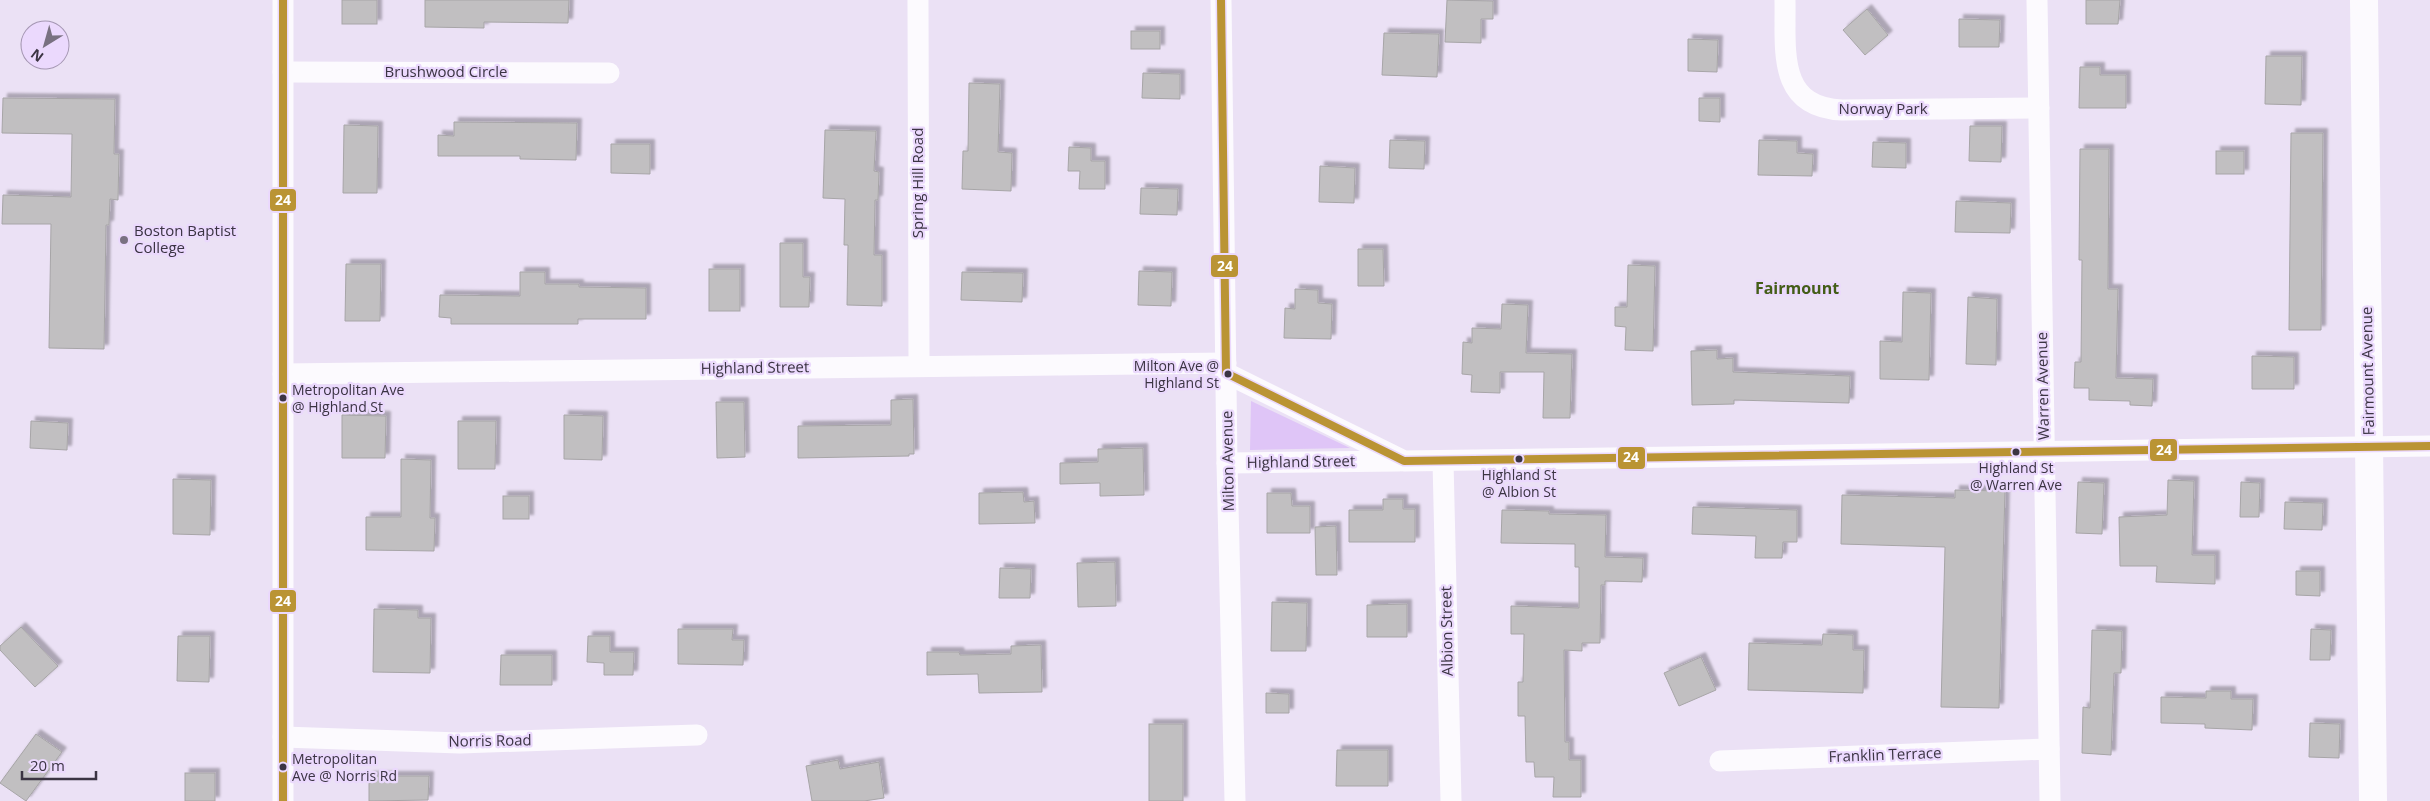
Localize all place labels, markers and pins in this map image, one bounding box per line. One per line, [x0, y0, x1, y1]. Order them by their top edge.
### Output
place label: Boston Baptist College [134, 220, 236, 257]
marker: Boston Baptist College [118, 234, 130, 246]
place label: Milton Ave @ Highland St [1134, 356, 1219, 392]
marker: Milton Ave @ Highland St [1223, 369, 1233, 379]
place label: Metropolitan Ave @ Highland St [292, 380, 404, 416]
marker: Metropolitan Ave @ Highland St [278, 393, 288, 403]
marker: Highland St @ Warren Ave [2011, 447, 2021, 457]
marker: Highland St @ Albion St [1514, 454, 1524, 464]
place label: Highland St @ Warren Ave [1970, 458, 2062, 494]
place label: Highland St @ Albion St [1482, 465, 1556, 501]
place label: Metropolitan Ave @ Norris Rd [292, 749, 397, 785]
marker: Metropolitan Ave @ Norris Rd [278, 762, 288, 772]

